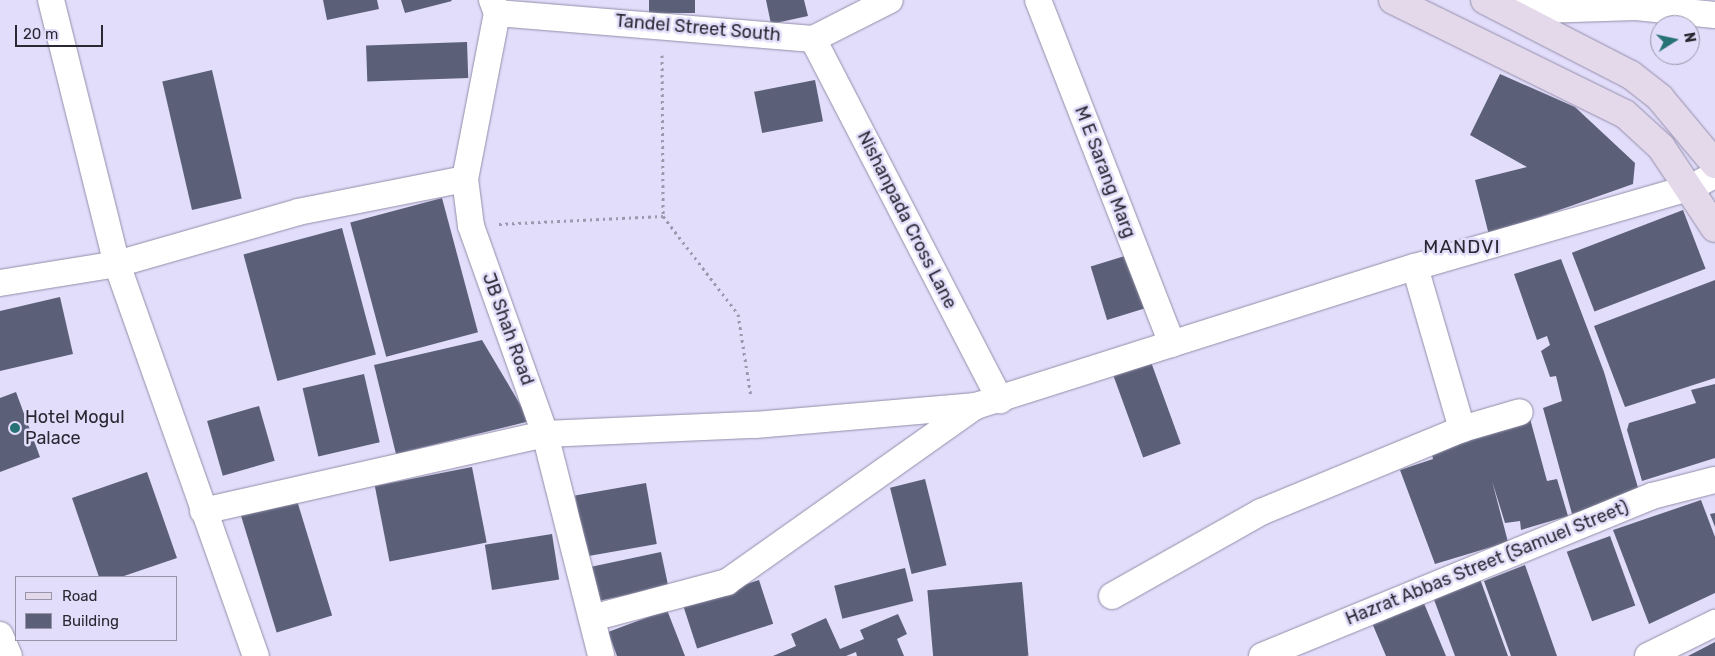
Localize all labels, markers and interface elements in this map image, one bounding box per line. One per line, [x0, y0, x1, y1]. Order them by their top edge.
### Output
street label: Tandel Street South [614, 10, 782, 46]
scale bar [18, 15, 105, 47]
north arrow [1650, 15, 1700, 65]
text: 20 m [23, 25, 58, 43]
text: N [1680, 31, 1699, 44]
street label: M E Sarang Marg [1070, 103, 1140, 241]
street label: Nishanpada Cross Lane [853, 128, 961, 312]
district label: MANDVI [1423, 236, 1501, 258]
street label: JB Shah Road [478, 270, 538, 388]
place label: Hotel Mogul Palace [25, 407, 125, 449]
marker: Hotel Mogul Palace [9, 422, 21, 434]
street label: Hazrat Abbas Street (Samuel Street) [1342, 496, 1632, 630]
legend [15, 576, 178, 641]
text: Road [62, 587, 98, 605]
text: Building [62, 612, 119, 630]

